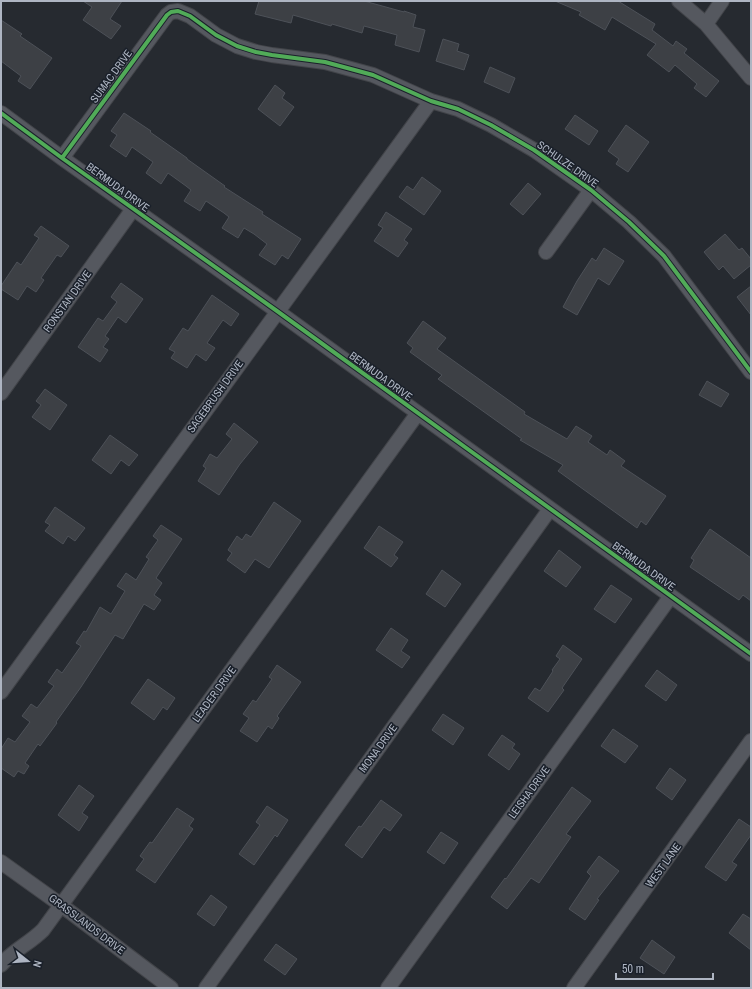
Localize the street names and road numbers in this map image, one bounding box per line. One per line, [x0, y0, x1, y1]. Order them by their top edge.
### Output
street label: SUMAC DRIVE [87, 47, 135, 105]
street label: SCHULZE DRIVE [534, 138, 602, 190]
street label: BERMUDA DRIVE [84, 159, 152, 215]
street label: RONSTAN DRIVE [40, 267, 94, 335]
street label: BERMUDA DRIVE [347, 348, 415, 404]
street label: SAGEBRUSH DRIVE [184, 357, 246, 435]
street label: BERMUDA DRIVE [610, 538, 678, 594]
street label: LEADER DRIVE [189, 663, 239, 725]
street label: MONA DRIVE [356, 721, 400, 775]
street label: LEISHA DRIVE [505, 763, 553, 821]
street label: WEST LANE [642, 840, 684, 890]
street label: GRASSLANDS DRIVE [46, 891, 128, 957]

